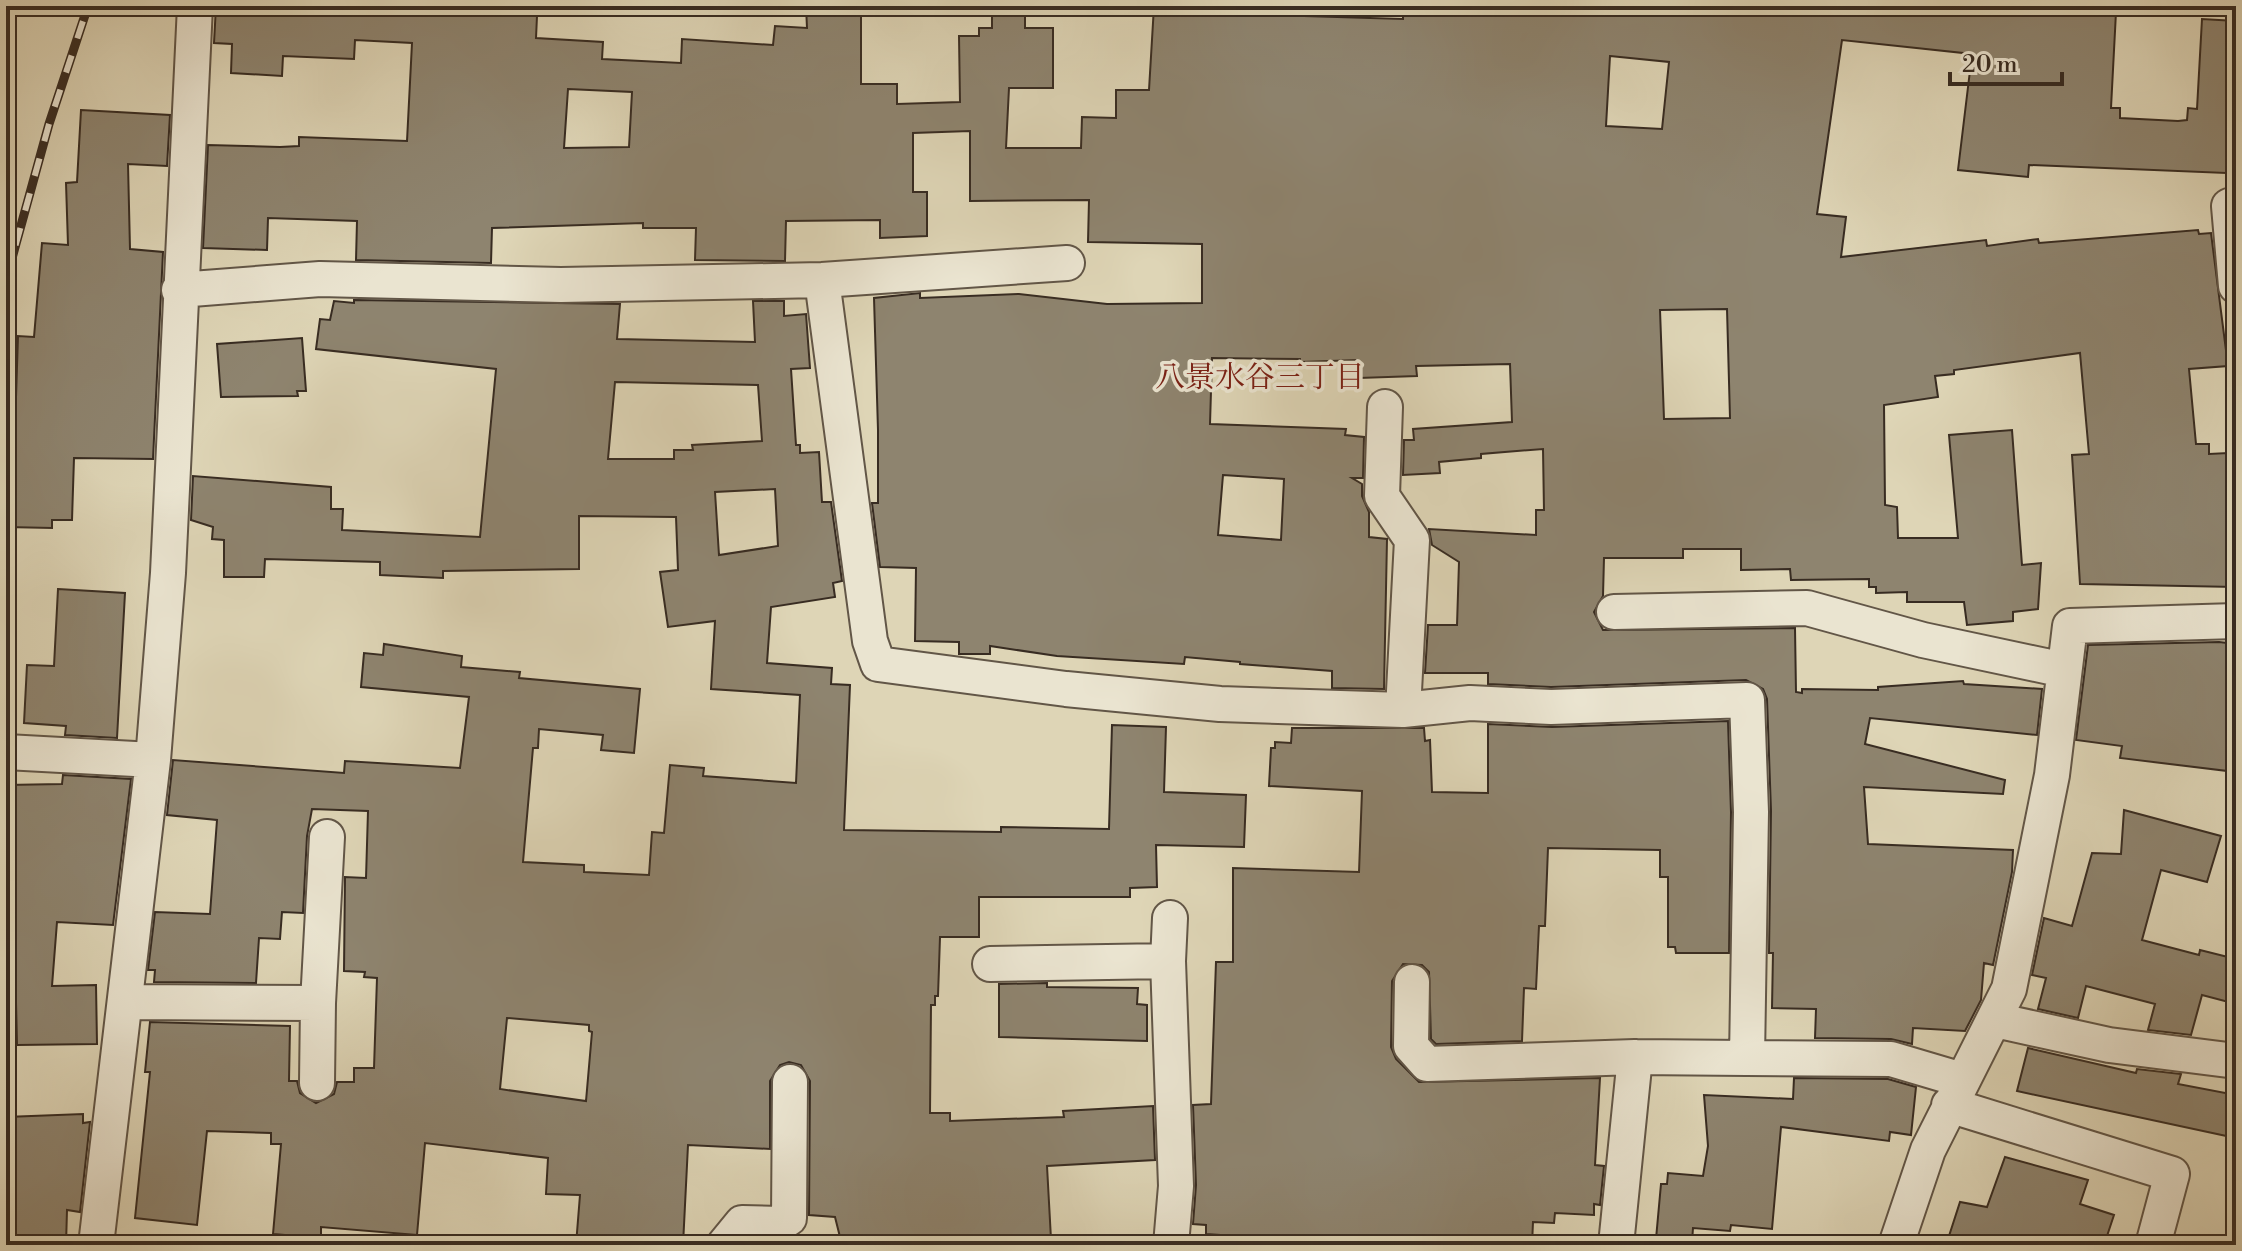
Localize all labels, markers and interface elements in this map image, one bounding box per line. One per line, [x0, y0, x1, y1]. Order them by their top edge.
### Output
scale bar [1950, 36, 2062, 86]
text: 20 m [1962, 50, 2018, 80]
district label: 八景水谷三丁目 [1155, 359, 1365, 397]

